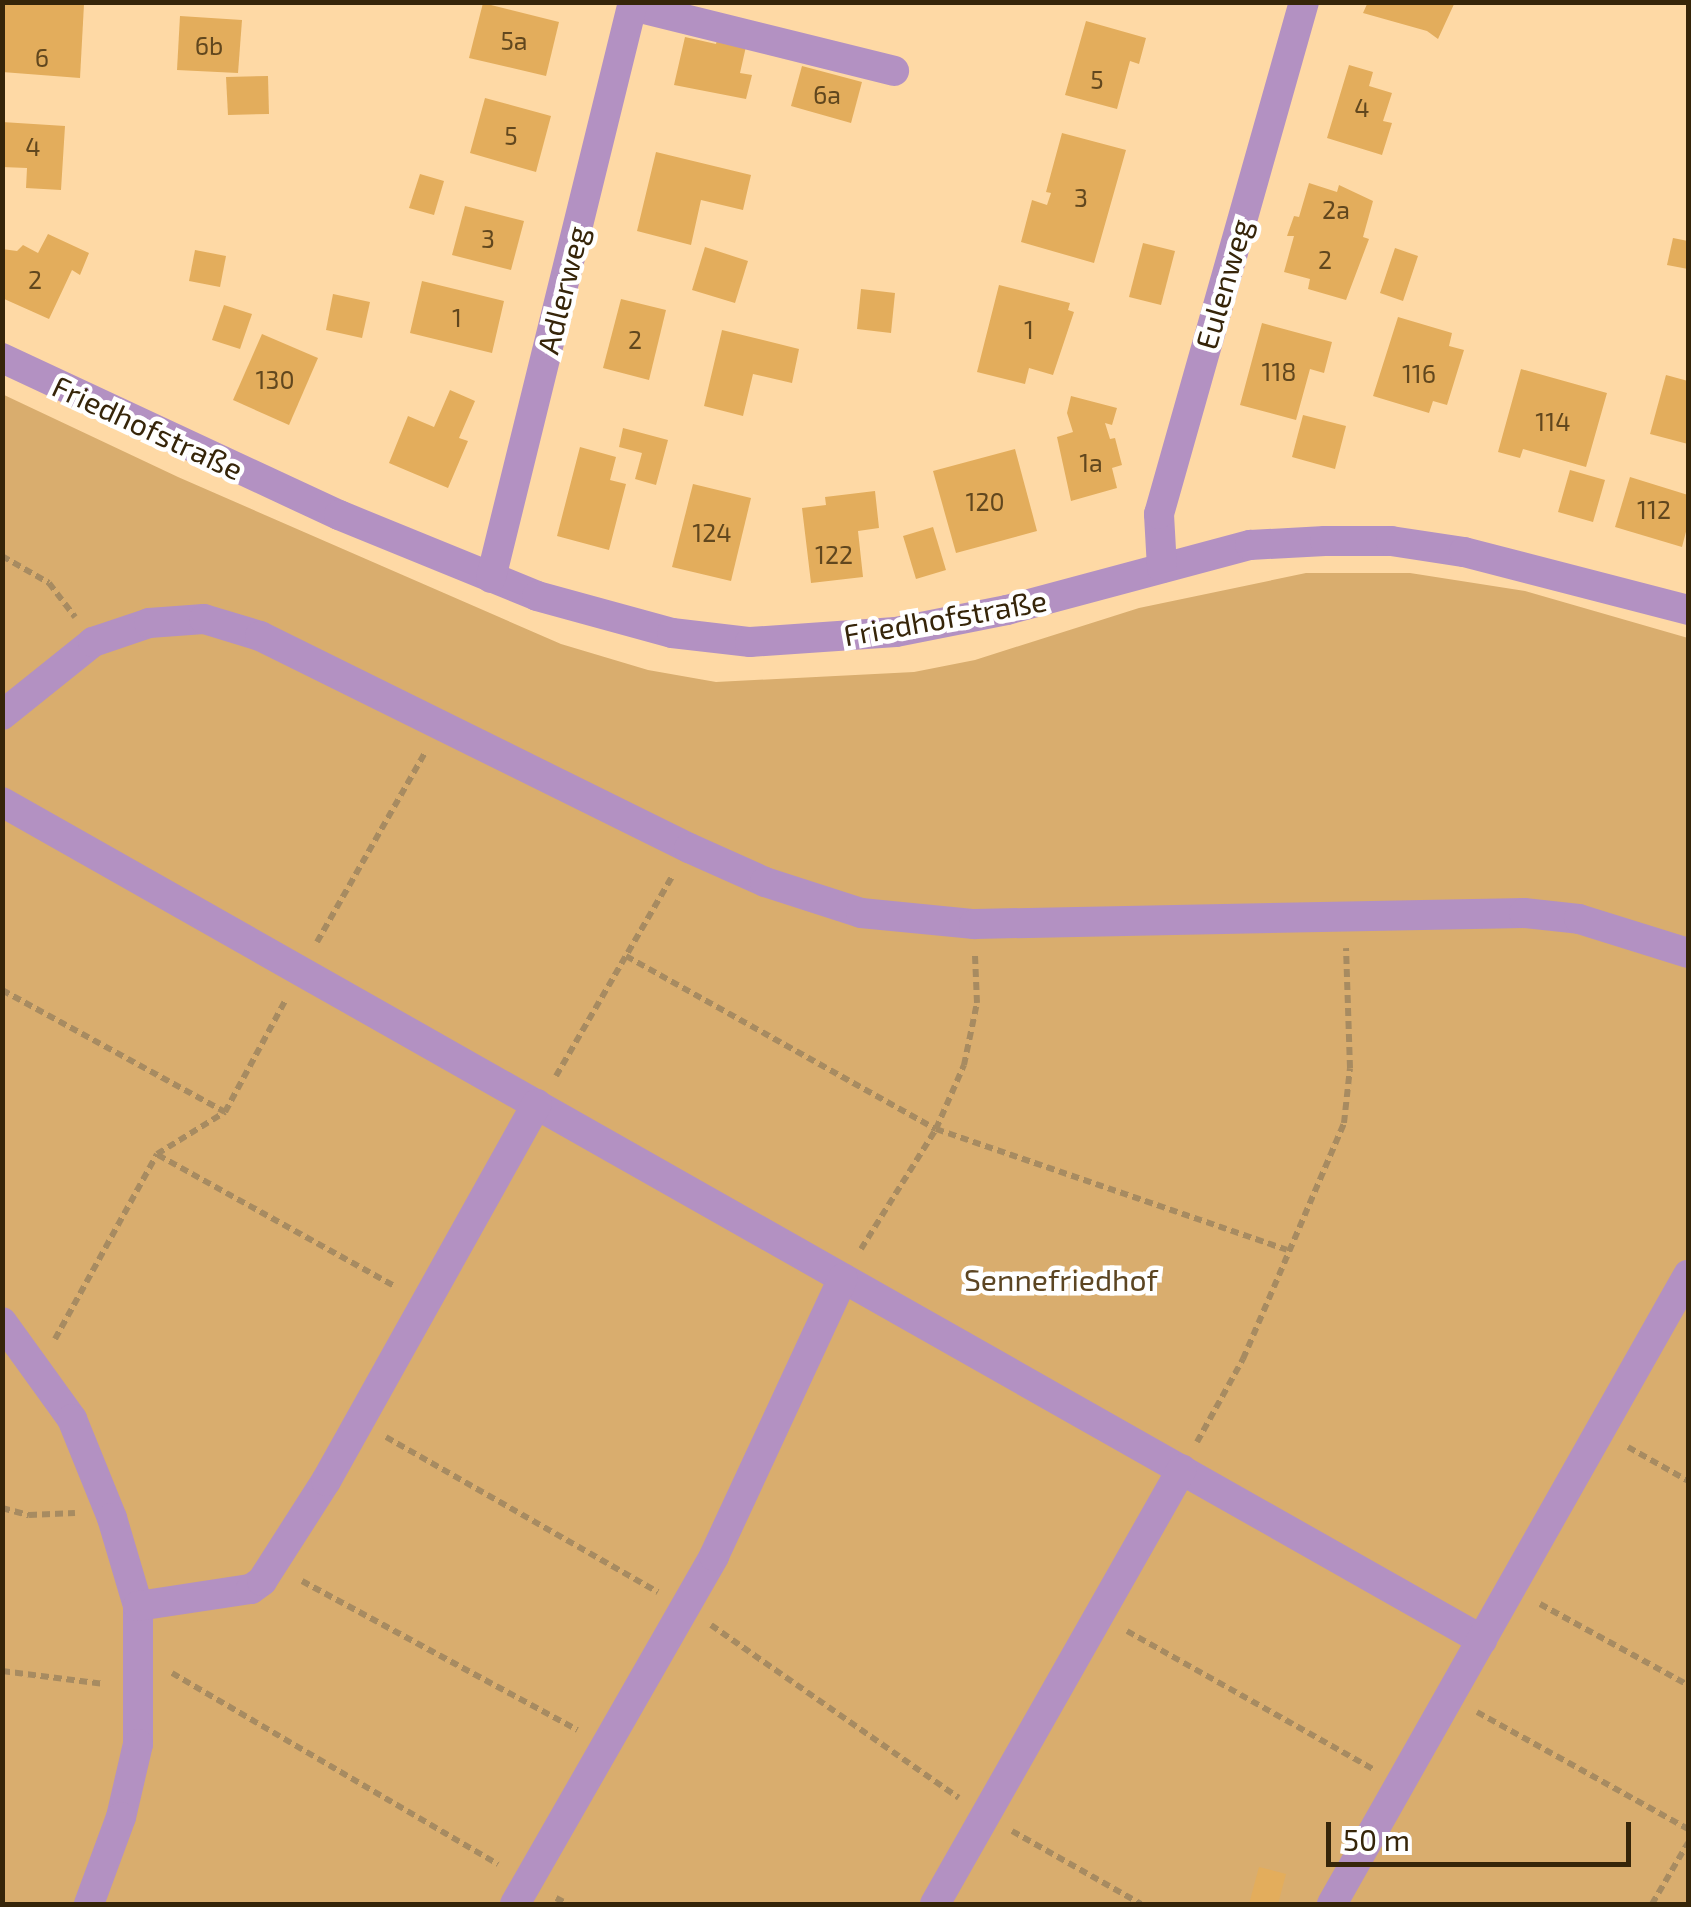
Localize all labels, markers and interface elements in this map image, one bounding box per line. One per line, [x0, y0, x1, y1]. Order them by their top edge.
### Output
house number: 5a [500, 25, 528, 55]
house number: 6b [195, 30, 223, 60]
house number: 6 [35, 42, 49, 72]
house number: 5 [1090, 64, 1104, 94]
house number: 6a [813, 79, 841, 109]
house number: 4 [1354, 92, 1370, 122]
house number: 5 [504, 120, 518, 150]
house number: 4 [25, 131, 41, 161]
house number: 3 [1074, 182, 1088, 212]
house number: 2a [1322, 194, 1350, 224]
street label: Eulenweg [1187, 215, 1259, 353]
street label: Adlerweg [529, 222, 595, 358]
house number: 3 [481, 223, 495, 253]
house number: 2 [1318, 244, 1332, 274]
house number: 2 [28, 264, 42, 294]
house number: 1 [452, 302, 462, 332]
house number: 1 [1024, 314, 1034, 344]
house number: 2 [628, 324, 642, 354]
house number: 118 [1261, 356, 1297, 386]
house number: 116 [1402, 358, 1436, 388]
house number: 130 [256, 364, 294, 394]
street label: Friedhofstraße [47, 367, 249, 487]
house number: 114 [1535, 406, 1571, 436]
house number: 1a [1079, 447, 1103, 477]
house number: 120 [965, 486, 1005, 516]
house number: 112 [1637, 494, 1671, 524]
house number: 124 [692, 517, 732, 547]
house number: 122 [815, 539, 853, 569]
street label: Friedhofstraße [841, 581, 1049, 653]
park label: Sennefriedhof [964, 1261, 1158, 1297]
scale bar [1331, 1802, 1636, 1864]
text: 50 m [1343, 1821, 1410, 1857]

